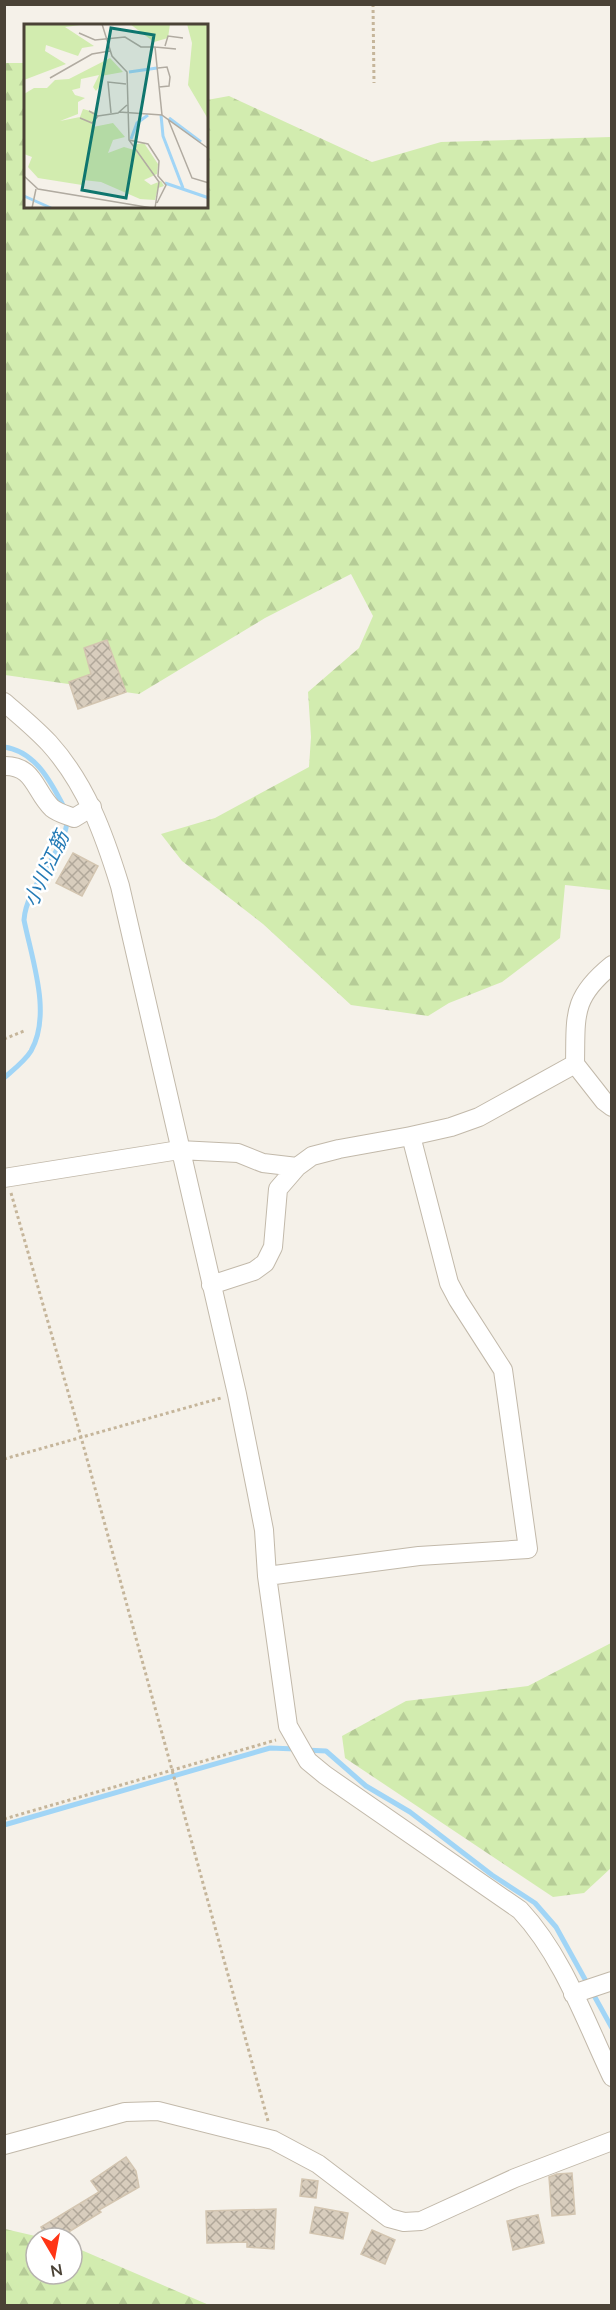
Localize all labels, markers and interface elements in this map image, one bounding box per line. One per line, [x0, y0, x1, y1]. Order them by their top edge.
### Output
inset map [24, 24, 208, 208]
water label: 小川江筋 [17, 825, 75, 910]
north arrow [24, 2226, 84, 2286]
text: N [49, 2260, 64, 2282]

